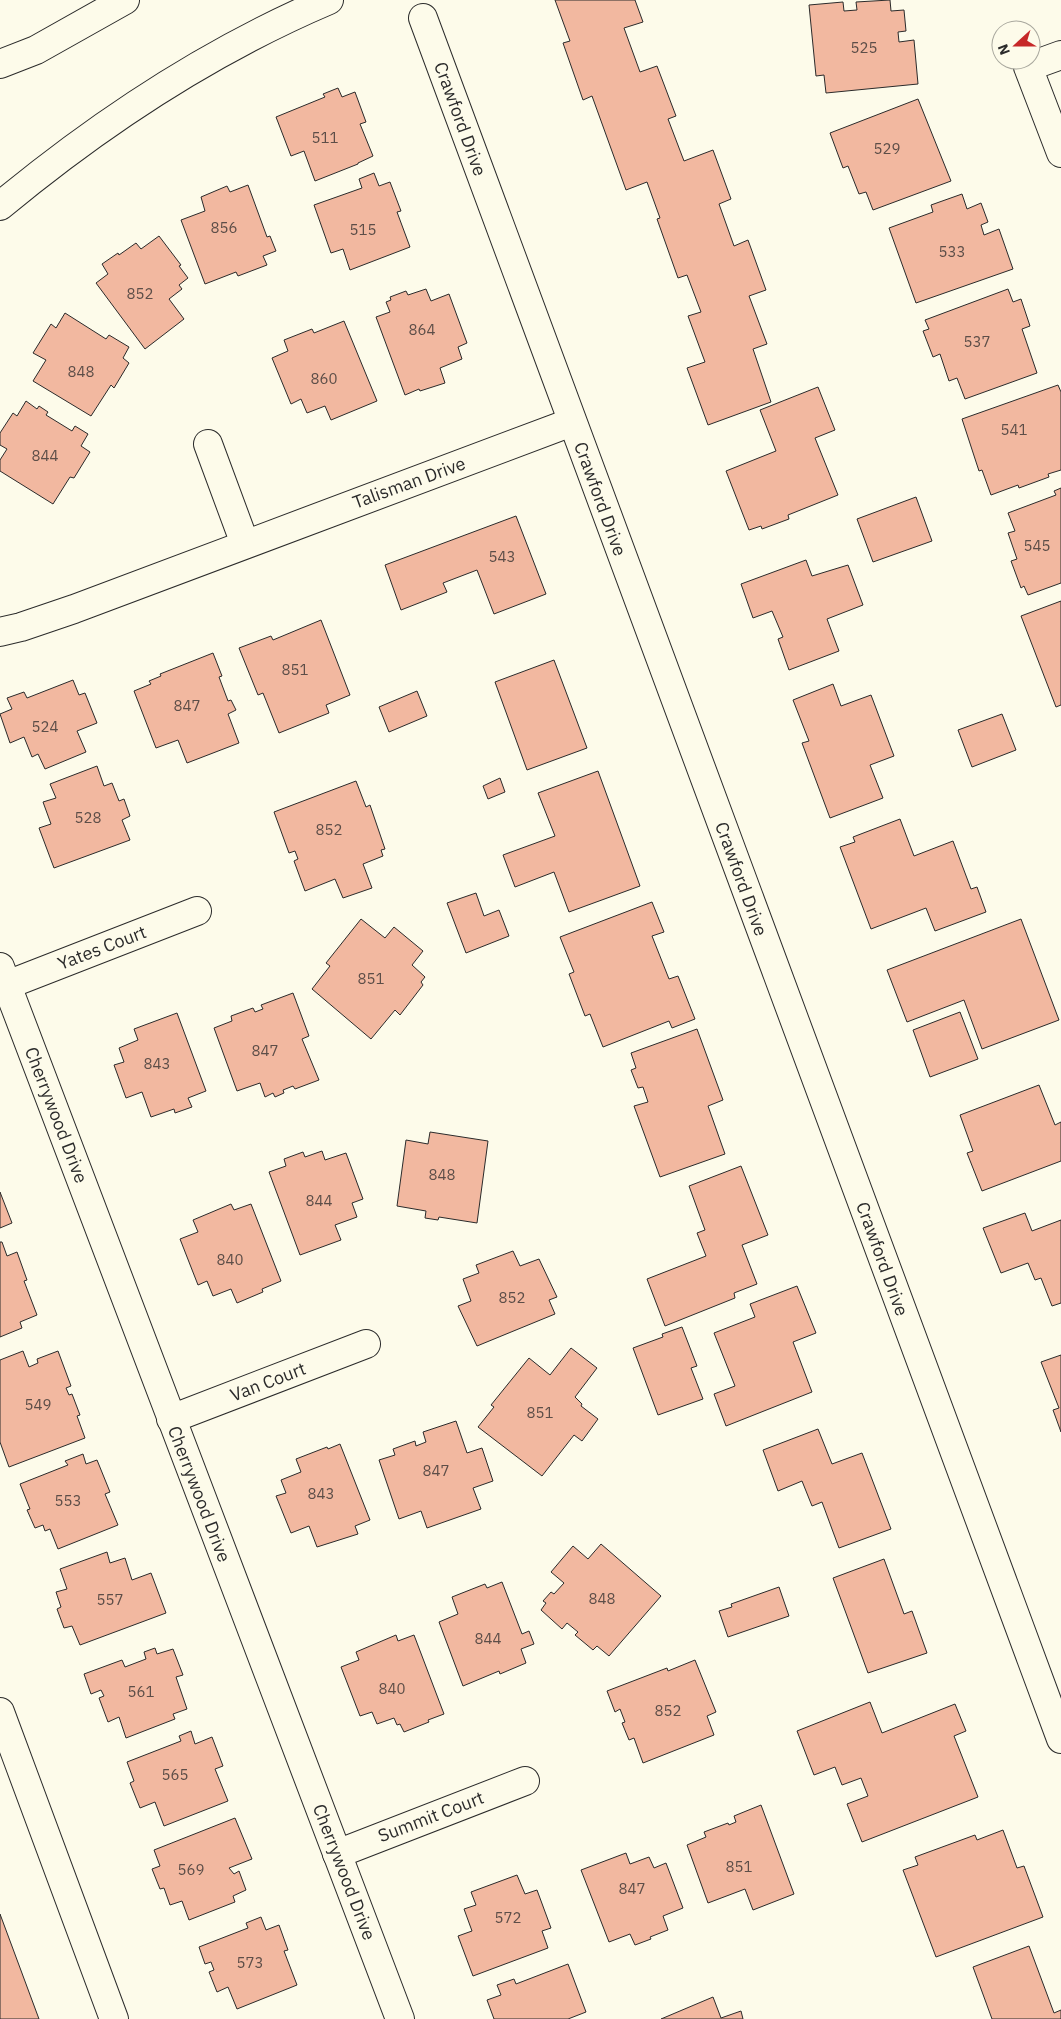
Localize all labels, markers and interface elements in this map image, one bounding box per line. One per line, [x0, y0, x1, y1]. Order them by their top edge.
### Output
north arrow [991, 20, 1041, 70]
house number: 525 [850, 38, 878, 57]
text: N [994, 42, 1014, 58]
street label: Crawford Drive [429, 59, 492, 179]
house number: 511 [311, 128, 339, 147]
house number: 529 [873, 139, 901, 158]
house number: 856 [210, 218, 238, 237]
house number: 515 [349, 220, 377, 239]
house number: 533 [938, 242, 966, 261]
house number: 852 [126, 284, 154, 303]
house number: 864 [408, 320, 436, 339]
house number: 537 [963, 332, 991, 351]
house number: 848 [67, 362, 95, 381]
house number: 860 [310, 369, 338, 388]
house number: 541 [1000, 420, 1028, 439]
street label: Crawford Drive [569, 439, 632, 559]
house number: 844 [31, 446, 59, 465]
street label: Talisman Drive [349, 451, 468, 514]
house number: 545 [1023, 536, 1051, 555]
house number: 543 [488, 547, 516, 566]
house number: 851 [281, 660, 309, 679]
house number: 847 [173, 696, 201, 715]
house number: 524 [31, 717, 59, 736]
house number: 528 [74, 808, 102, 827]
street label: Crawford Drive [710, 819, 773, 939]
house number: 852 [315, 820, 343, 839]
street label: Yates Court [54, 920, 149, 975]
house number: 851 [357, 969, 385, 988]
house number: 847 [251, 1041, 279, 1060]
street label: Cherrywood Drive [20, 1043, 93, 1186]
house number: 843 [143, 1054, 171, 1073]
house number: 848 [428, 1165, 456, 1184]
house number: 844 [305, 1191, 333, 1210]
street label: Crawford Drive [851, 1199, 914, 1319]
house number: 840 [216, 1250, 244, 1269]
house number: 852 [498, 1288, 526, 1307]
street label: Van Court [227, 1357, 309, 1406]
house number: 549 [24, 1395, 52, 1414]
house number: 851 [526, 1403, 554, 1422]
street label: Cherrywood Drive [163, 1422, 236, 1565]
house number: 847 [422, 1461, 450, 1480]
house number: 843 [307, 1484, 335, 1503]
house number: 553 [54, 1491, 82, 1510]
house number: 848 [588, 1589, 616, 1608]
house number: 557 [96, 1590, 124, 1609]
house number: 844 [474, 1629, 502, 1648]
house number: 840 [378, 1679, 406, 1698]
house number: 561 [127, 1682, 155, 1701]
house number: 852 [654, 1701, 682, 1720]
house number: 565 [161, 1765, 189, 1784]
street label: Summit Court [375, 1786, 487, 1847]
street label: Cherrywood Drive [308, 1800, 381, 1943]
house number: 851 [725, 1857, 753, 1876]
house number: 569 [177, 1860, 205, 1879]
house number: 847 [618, 1879, 646, 1898]
house number: 572 [494, 1908, 522, 1927]
house number: 573 [236, 1953, 264, 1972]

